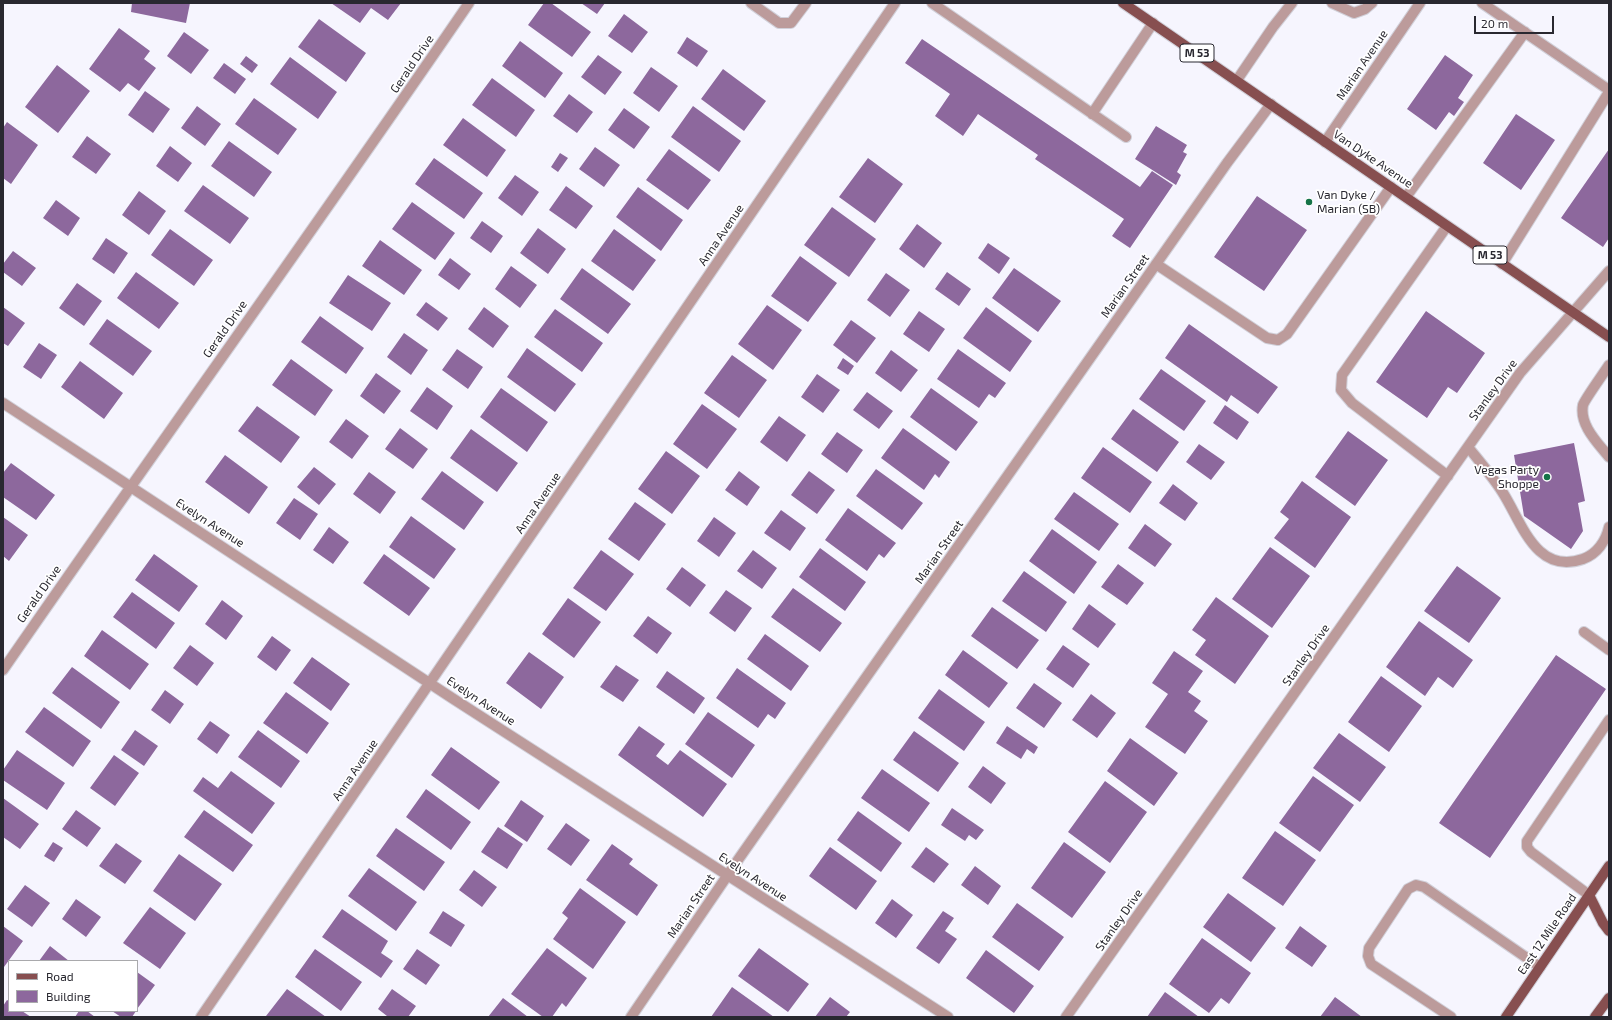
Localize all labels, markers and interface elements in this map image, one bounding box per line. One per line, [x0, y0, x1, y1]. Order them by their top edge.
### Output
scale bar [1476, 8, 1556, 34]
text: 20 m [1481, 16, 1508, 30]
street label: Marian Avenue [1333, 27, 1391, 103]
street label: Gerald Drive [387, 32, 437, 96]
road number: M 53 [1180, 44, 1214, 62]
street label: Van Dyke Avenue [1331, 127, 1415, 191]
place label: Van Dyke / Marian (SB) [1317, 188, 1380, 216]
marker: Van Dyke / Marian (SB) [1304, 197, 1314, 207]
street label: Anna Avenue [695, 202, 747, 268]
road number: M 53 [1473, 246, 1507, 264]
street label: Marian Street [1098, 251, 1152, 321]
street label: Gerald Drive [200, 297, 250, 361]
street label: Stanley Drive [1466, 357, 1520, 423]
place label: Vegas Party Shoppe [1474, 463, 1539, 491]
street label: Anna Avenue [512, 470, 564, 536]
marker: Vegas Party Shoppe [1542, 472, 1552, 482]
street label: Evelyn Avenue [173, 495, 247, 551]
street label: Marian Street [912, 517, 966, 587]
street label: Gerald Drive [14, 562, 64, 626]
street label: Stanley Drive [1279, 621, 1333, 689]
street label: Evelyn Avenue [444, 673, 518, 729]
street label: Anna Avenue [329, 737, 381, 803]
street label: Evelyn Avenue [716, 849, 790, 905]
street label: Marian Street [664, 871, 718, 941]
street label: Stanley Drive [1092, 886, 1146, 954]
street label: East 12 Mile Road [1515, 891, 1579, 977]
legend [8, 960, 138, 1012]
text: Road [46, 969, 74, 983]
text: Building [46, 989, 90, 1003]

